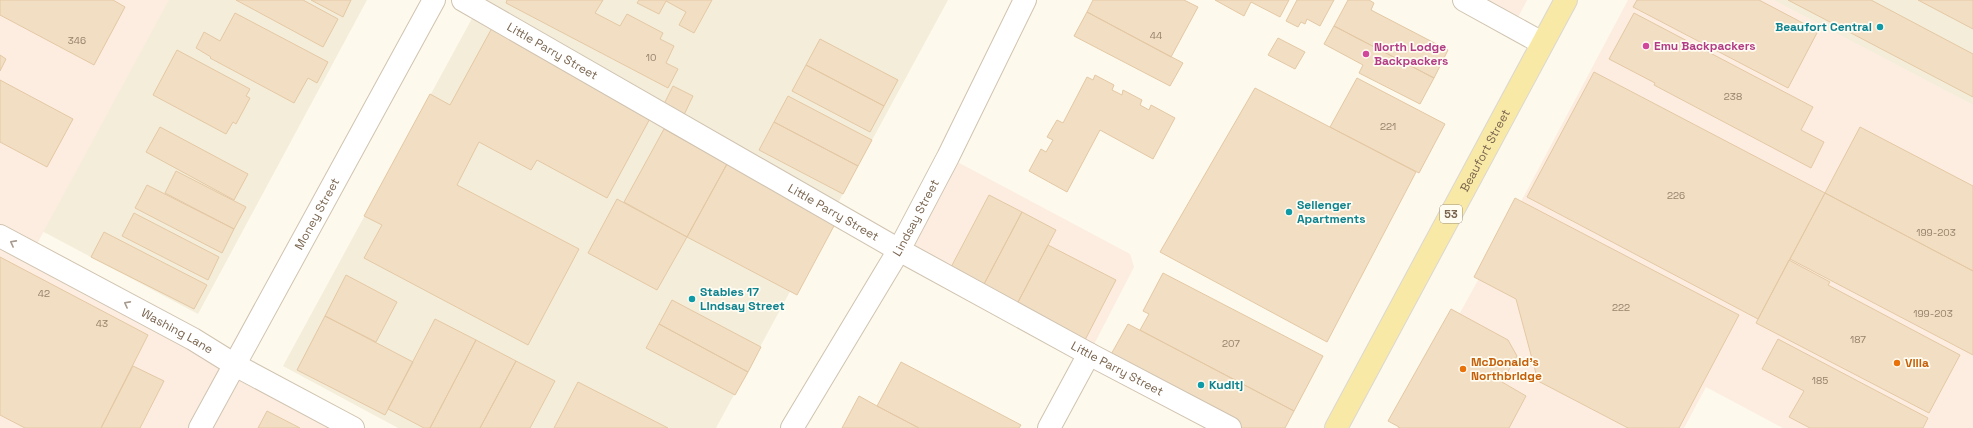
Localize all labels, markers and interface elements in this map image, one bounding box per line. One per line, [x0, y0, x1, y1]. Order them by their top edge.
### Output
street label: Little Parry Street [504, 19, 601, 84]
place label: Beaufort Central [1775, 19, 1872, 35]
marker: Beaufort Central [1875, 22, 1885, 32]
house number: 44 [1150, 29, 1162, 42]
house number: 346 [68, 34, 86, 47]
place label: Emu Backpackers [1654, 38, 1756, 54]
place label: North Lodge Backpackers [1374, 39, 1448, 69]
marker: Emu Backpackers [1641, 41, 1651, 51]
marker: North Lodge Backpackers [1361, 49, 1371, 59]
house number: 10 [646, 51, 656, 64]
house number: 238 [1724, 90, 1742, 103]
street label: Beaufort Street [1456, 106, 1514, 195]
house number: 221 [1380, 120, 1396, 133]
street label: Money Street [291, 175, 343, 253]
street label: Lindsay Street [889, 177, 943, 259]
street label: Little Parry Street [785, 180, 882, 245]
house number: 226 [1667, 189, 1685, 202]
place label: Sellenger Apartments [1297, 197, 1366, 227]
road number: 53 [1440, 205, 1462, 223]
marker: Sellenger Apartments [1284, 207, 1294, 217]
house number: 199-203 [1916, 226, 1956, 239]
one-way arrow [9, 240, 17, 248]
place label: Stables 17 Lindsay Street [700, 284, 785, 314]
house number: 42 [38, 287, 50, 300]
marker: Stables 17 Lindsay Street [687, 294, 697, 304]
house number: 222 [1612, 301, 1630, 314]
one-way arrow [124, 302, 132, 309]
street label: Washing Lane [138, 305, 216, 358]
house number: 199-203 [1913, 307, 1953, 320]
house number: 43 [96, 317, 108, 330]
house number: 187 [1850, 333, 1866, 346]
house number: 207 [1222, 337, 1240, 350]
street label: Little Parry Street [1068, 338, 1166, 400]
place label: McDonald's Northbridge [1471, 354, 1542, 384]
place label: Villa [1905, 355, 1929, 371]
marker: Villa [1892, 358, 1902, 368]
marker: McDonald's Northbridge [1458, 364, 1468, 374]
house number: 185 [1812, 374, 1828, 387]
place label: Kuditj [1209, 377, 1243, 393]
marker: Kuditj [1196, 380, 1206, 390]

